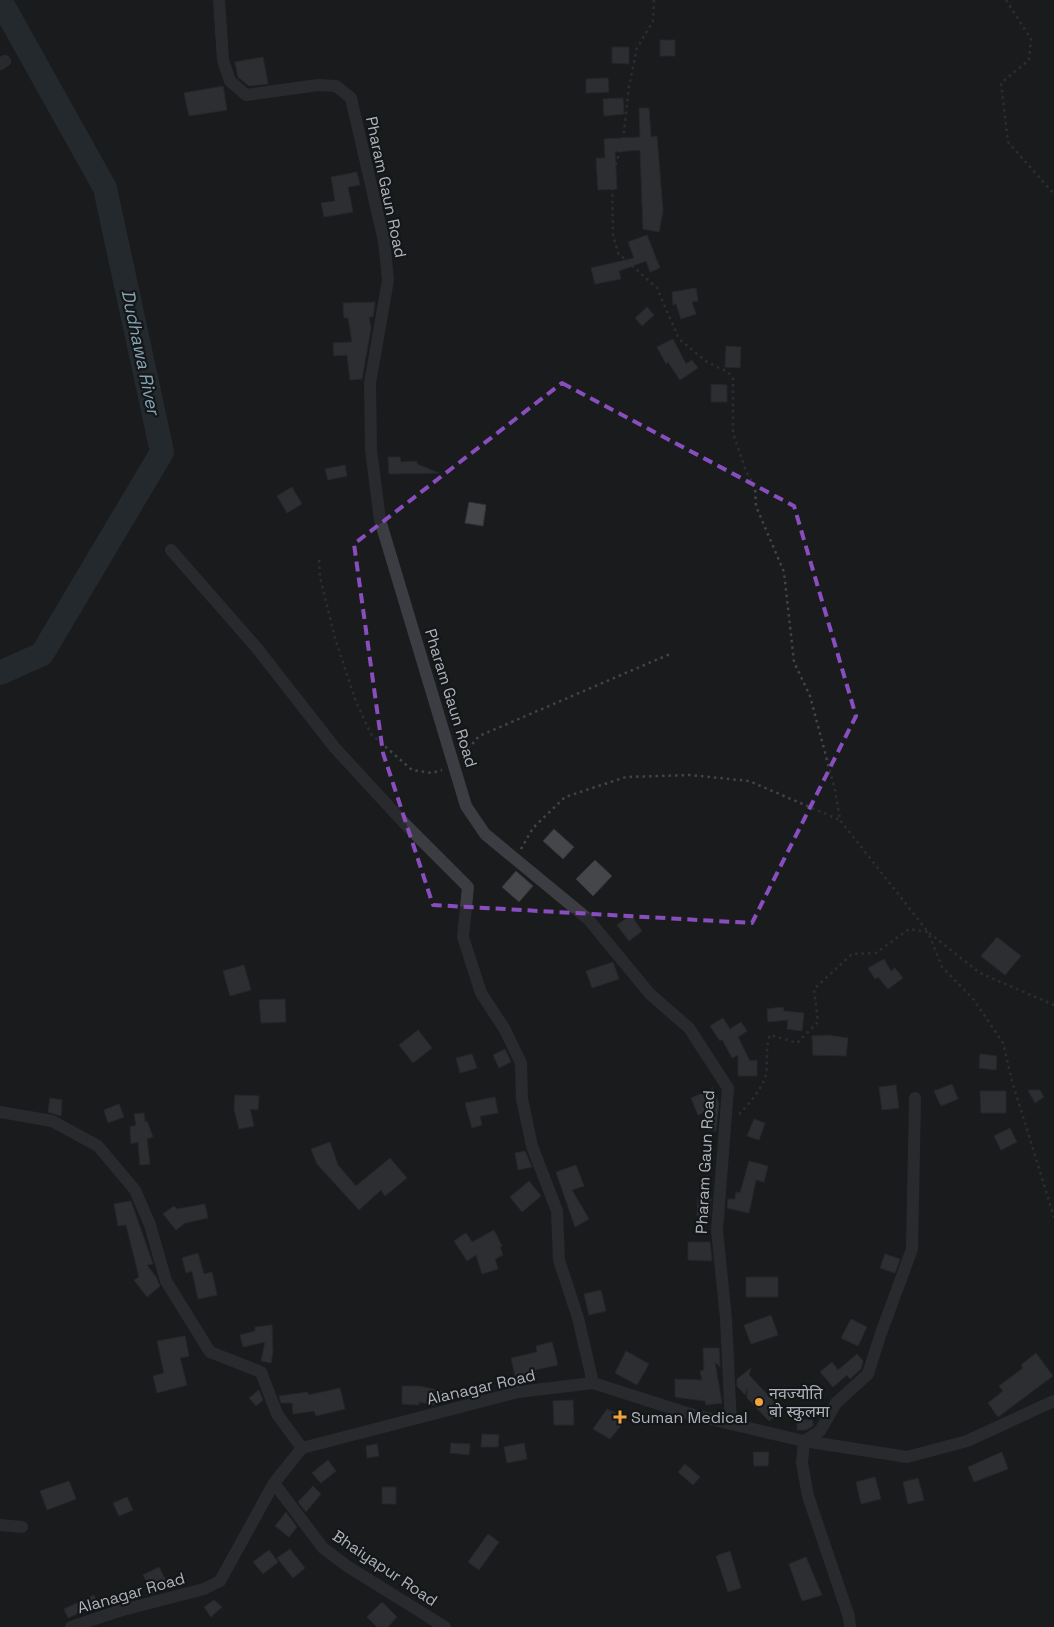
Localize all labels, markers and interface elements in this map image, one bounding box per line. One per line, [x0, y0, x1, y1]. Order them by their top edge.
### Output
street label: Pharam Gaun Road [361, 114, 411, 260]
water label: Dudhawa River [116, 287, 166, 419]
street label: Pharam Gaun Road [420, 626, 482, 770]
street label: Pharam Gaun Road [691, 1090, 719, 1234]
street label: Alanagar Road [425, 1364, 537, 1410]
place label: नवज्याेति बाे स्कुलमा [769, 1383, 830, 1422]
marker: नवज्याेति बाे स्कुलमा [753, 1396, 765, 1408]
place label: Suman Medical [631, 1407, 748, 1428]
marker: Suman Medical [613, 1410, 627, 1424]
street label: Bhaiyapur Road [329, 1525, 441, 1611]
street label: Alanagar Road [75, 1568, 187, 1618]

